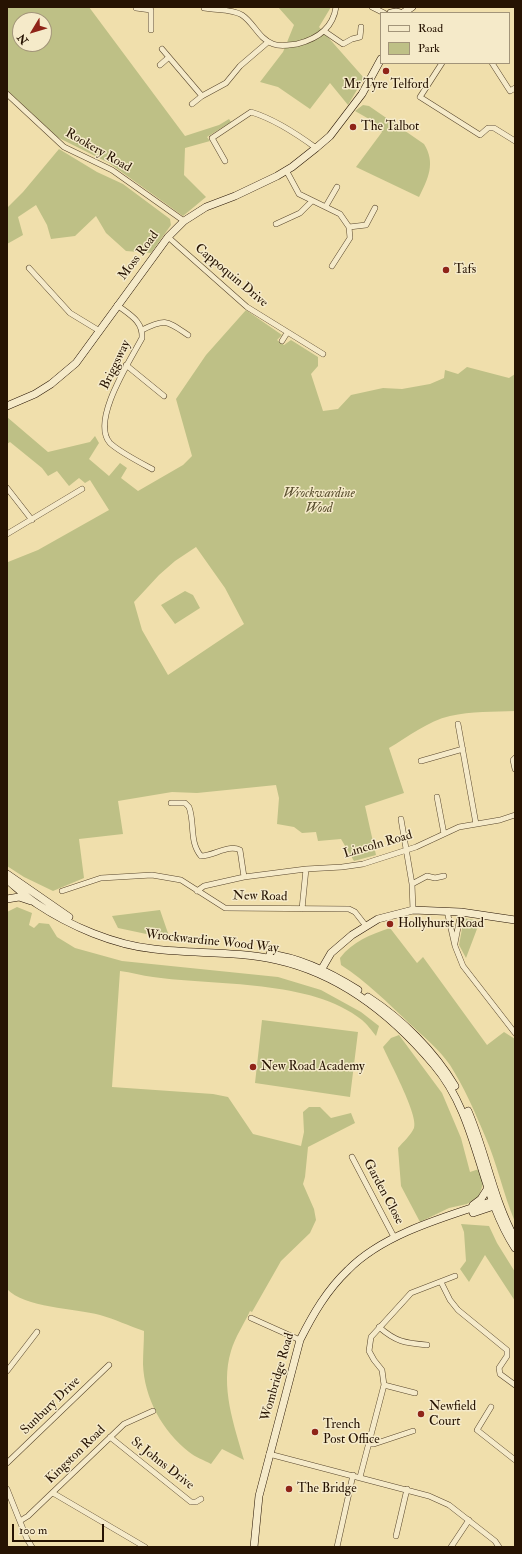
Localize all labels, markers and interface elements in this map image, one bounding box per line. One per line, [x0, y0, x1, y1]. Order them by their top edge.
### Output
north arrow [12, 12, 52, 52]
legend [380, 12, 510, 64]
text: Road [418, 21, 443, 36]
text: N [15, 31, 31, 47]
text: Park [418, 41, 440, 56]
marker: Mr Tyre Telford [381, 66, 391, 76]
place label: Mr Tyre Telford [343, 77, 429, 93]
place label: The Talbot [361, 119, 419, 135]
marker: The Talbot [348, 122, 358, 132]
street label: Rookery Road [62, 126, 134, 176]
street label: Moss Road [115, 228, 163, 284]
street label: Cappoquin Drive [191, 241, 271, 311]
place label: Tafs [454, 262, 476, 278]
marker: Tafs [441, 265, 451, 275]
street label: Briggsway [97, 338, 135, 392]
park label: Wrockwardine Wood [283, 486, 355, 517]
street label: Lincoln Road [342, 828, 414, 862]
street label: New Road [233, 889, 287, 905]
place label: Hollyhurst Road [398, 916, 484, 932]
marker: Hollyhurst Road [385, 919, 395, 929]
street label: Wrockwardine Wood Way [145, 927, 279, 957]
place label: New Road Academy [261, 1059, 365, 1075]
marker: New Road Academy [248, 1062, 258, 1072]
street label: Garden Close [359, 1157, 407, 1227]
street label: Wombridge Road [258, 1331, 298, 1423]
street label: Sunbury Drive [18, 1374, 84, 1438]
place label: Newfield Court [429, 1399, 476, 1430]
marker: Newfield Court [416, 1409, 426, 1419]
place label: Trench Post Office [323, 1417, 380, 1448]
street label: Kingston Road [43, 1423, 109, 1487]
marker: Trench Post Office [310, 1427, 320, 1437]
street label: St Johns Drive [127, 1434, 197, 1494]
place label: The Bridge [297, 1481, 357, 1497]
marker: The Bridge [284, 1484, 294, 1494]
scale bar [14, 1516, 106, 1542]
text: 100 m [19, 1523, 47, 1538]

